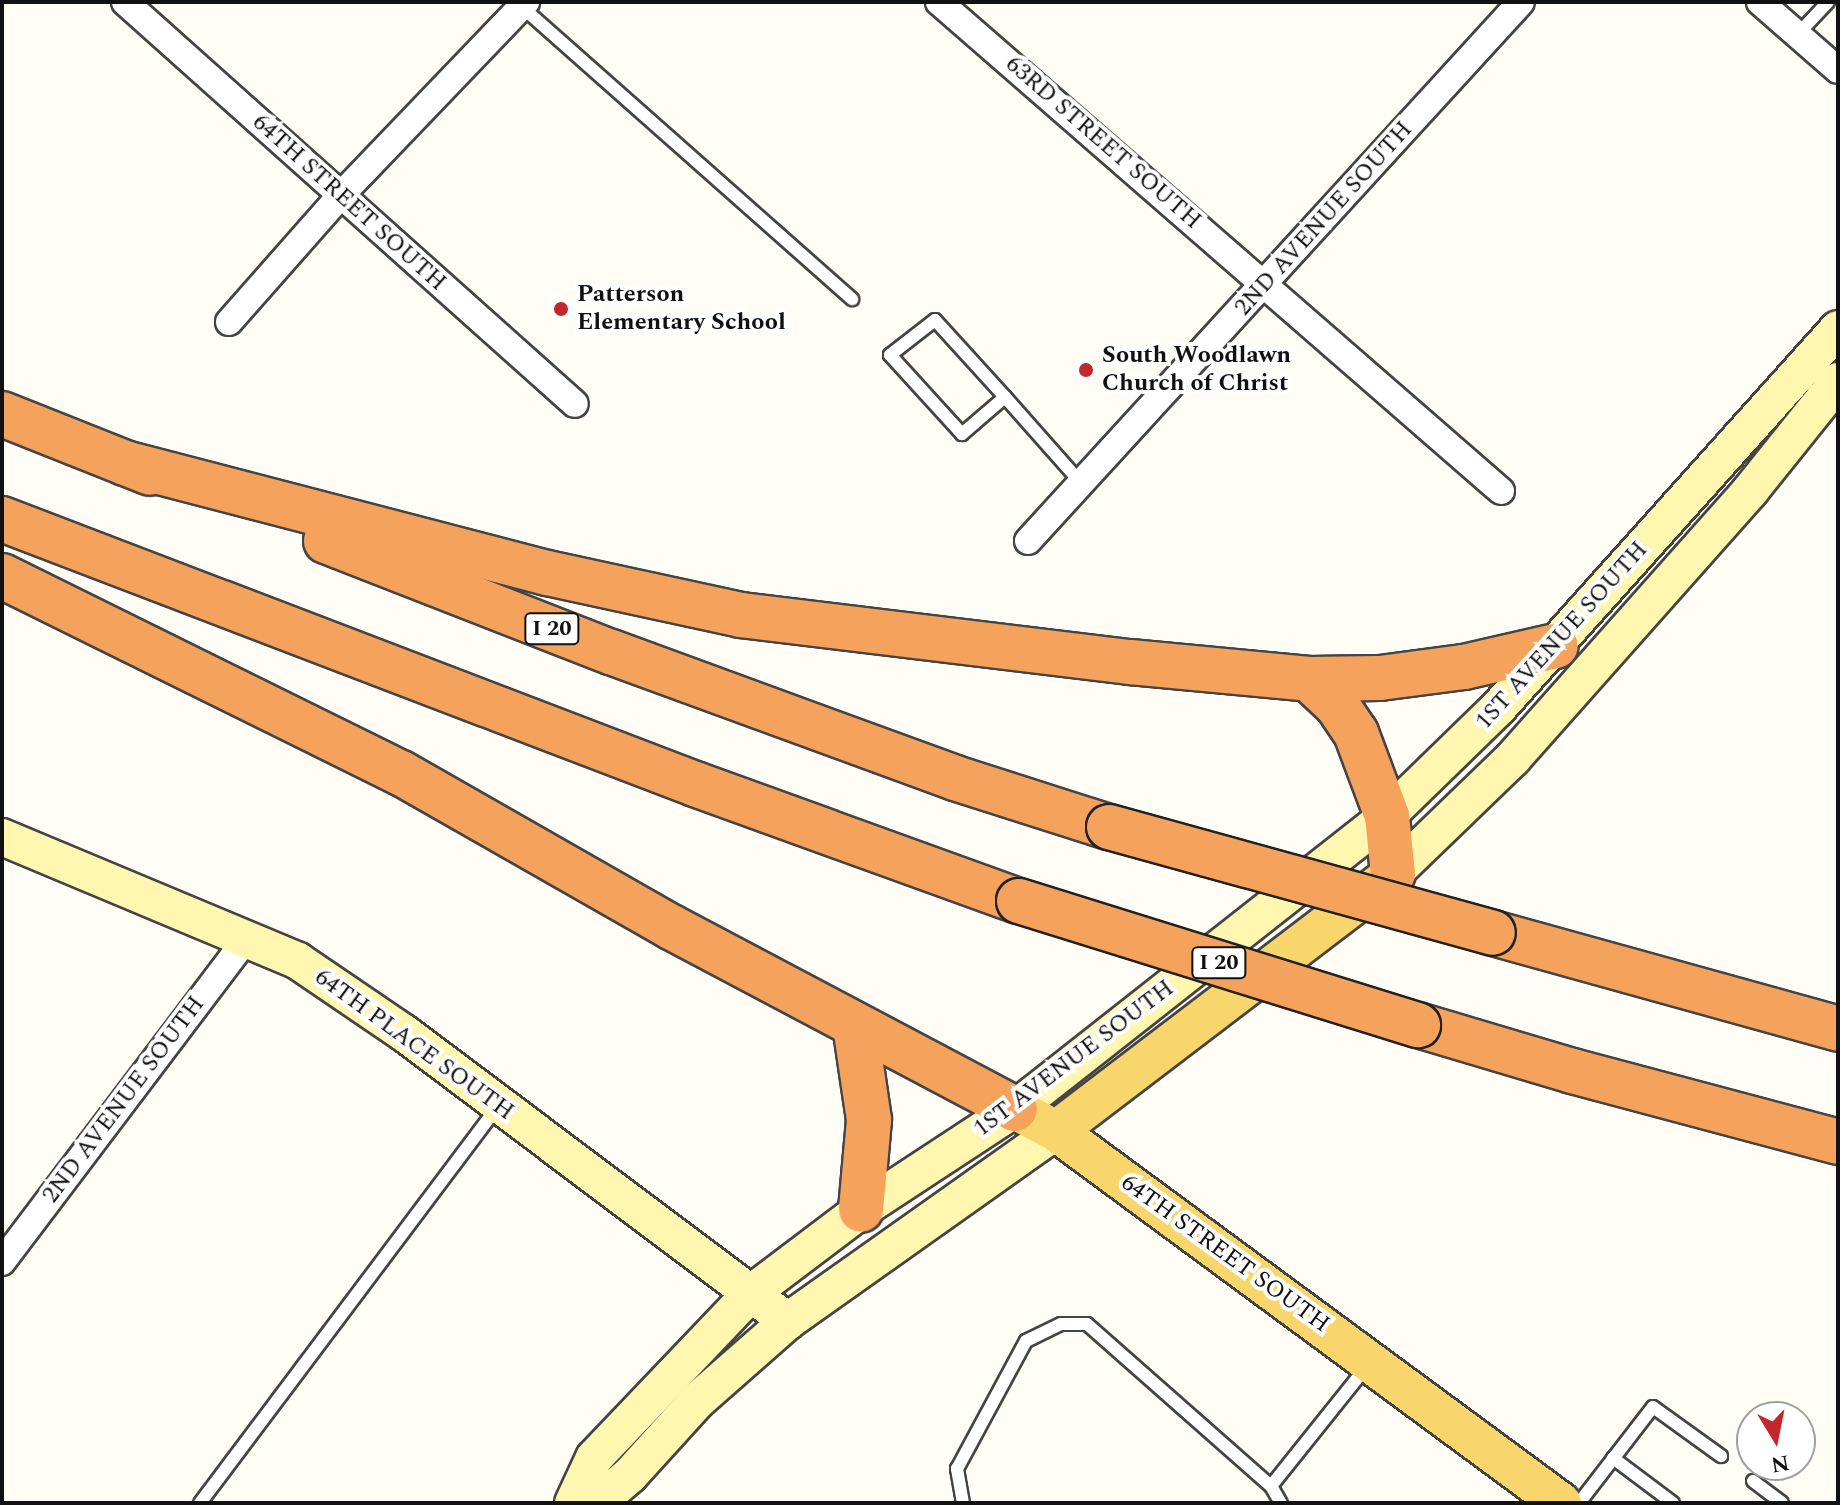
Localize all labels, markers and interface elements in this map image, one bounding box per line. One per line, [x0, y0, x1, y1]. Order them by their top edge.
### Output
street label: 63RD STREET SOUTH [999, 50, 1207, 236]
street label: 64TH STREET SOUTH [246, 108, 452, 298]
street label: 2ND AVENUE SOUTH [1229, 116, 1419, 322]
place label: Patterson Elementary School [577, 281, 786, 337]
marker: Patterson Elementary School [552, 300, 570, 318]
place label: South Woodlawn Church of Christ [1102, 342, 1291, 398]
marker: South Woodlawn Church of Christ [1077, 361, 1095, 379]
street label: 1ST AVENUE SOUTH [1470, 536, 1654, 736]
road number: I 20 [524, 611, 580, 647]
road number: I 20 [1191, 945, 1247, 981]
street label: 64TH PLACE SOUTH [309, 963, 519, 1127]
street label: 1ST AVENUE SOUTH [968, 974, 1180, 1144]
street label: 2ND AVENUE SOUTH [37, 991, 211, 1209]
street label: 64TH STREET SOUTH [1115, 1169, 1335, 1339]
north arrow [1736, 1401, 1816, 1481]
text: N [1768, 1445, 1792, 1481]

